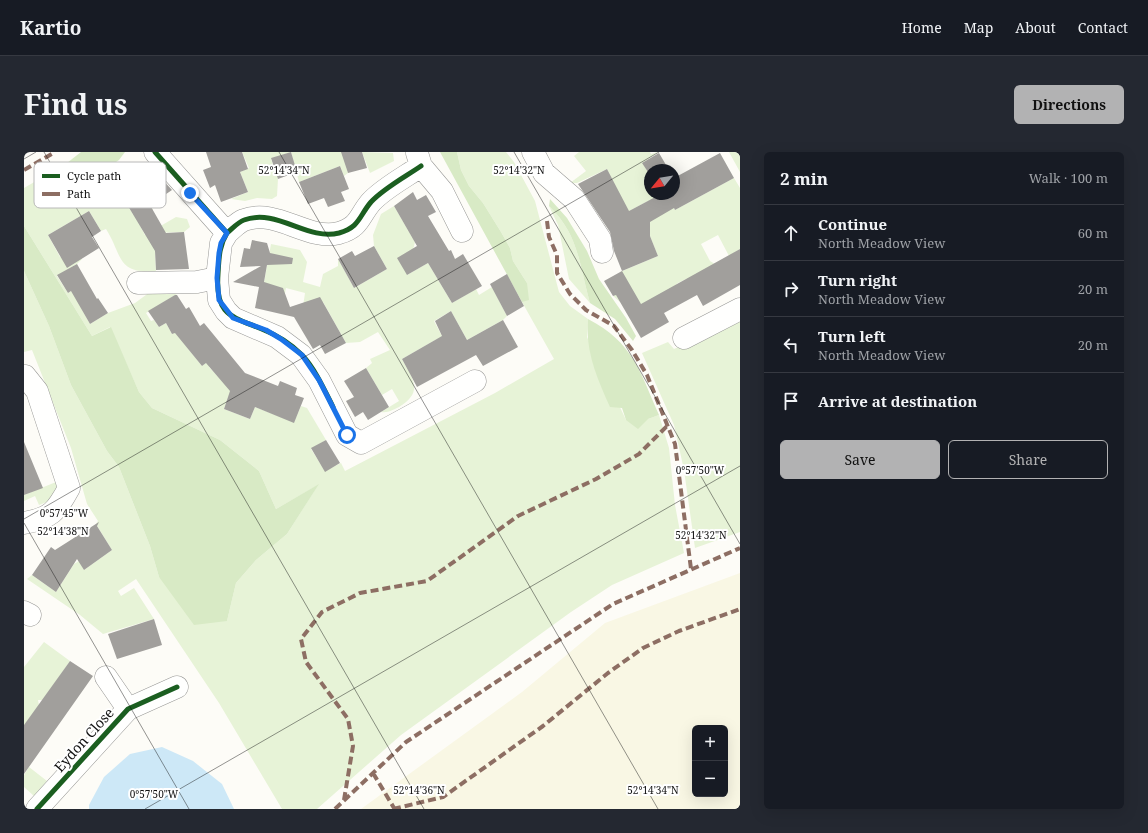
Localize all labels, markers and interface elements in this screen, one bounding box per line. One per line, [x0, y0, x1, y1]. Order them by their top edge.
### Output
text: Kartio [20, 15, 81, 41]
text: Home [902, 18, 942, 37]
text: Map [964, 18, 993, 37]
text: About [1015, 18, 1056, 37]
text: Contact [1078, 18, 1128, 37]
text: Find us [24, 85, 128, 123]
button: Directions [1014, 85, 1124, 124]
legend [34, 162, 166, 208]
text: 52°14'34"N [258, 163, 310, 177]
text: 52°14'32"N [493, 163, 545, 177]
north arrow [644, 164, 680, 200]
text: 2 min [780, 167, 828, 190]
text: Cycle path [67, 168, 121, 183]
text: Walk · 100 m [1029, 169, 1108, 187]
route end [181, 184, 199, 202]
text: Path [67, 186, 91, 201]
text: Continue [818, 214, 887, 234]
icon: ahead [780, 222, 802, 244]
text: 60 m [1078, 224, 1108, 242]
text: North Meadow View [818, 234, 945, 252]
text: Turn right [818, 270, 897, 290]
icon: right [780, 278, 802, 300]
text: 20 m [1078, 280, 1108, 298]
text: North Meadow View [818, 290, 945, 308]
text: Turn left [818, 326, 886, 346]
icon: left [780, 334, 802, 356]
text: 20 m [1078, 336, 1108, 354]
text: North Meadow View [818, 346, 945, 364]
icon: arrive [780, 390, 802, 412]
text: Arrive at destination [818, 391, 977, 411]
route start [338, 426, 356, 444]
button: Save [780, 440, 940, 479]
button: Share [948, 440, 1108, 479]
text: 0°57'50"W [676, 463, 725, 477]
text: 0°57'45"W [40, 506, 89, 520]
text: 52°14'38"N [37, 524, 89, 538]
text: 52°14'32"N [675, 528, 727, 542]
street label: Eydon Close [50, 703, 118, 776]
map controls [692, 725, 728, 797]
button: + [692, 725, 728, 761]
button: − [692, 761, 728, 797]
text: 52°14'36"N [393, 783, 445, 797]
text: 52°14'34"N [627, 783, 679, 797]
text: 0°57'50"W [130, 787, 179, 801]

